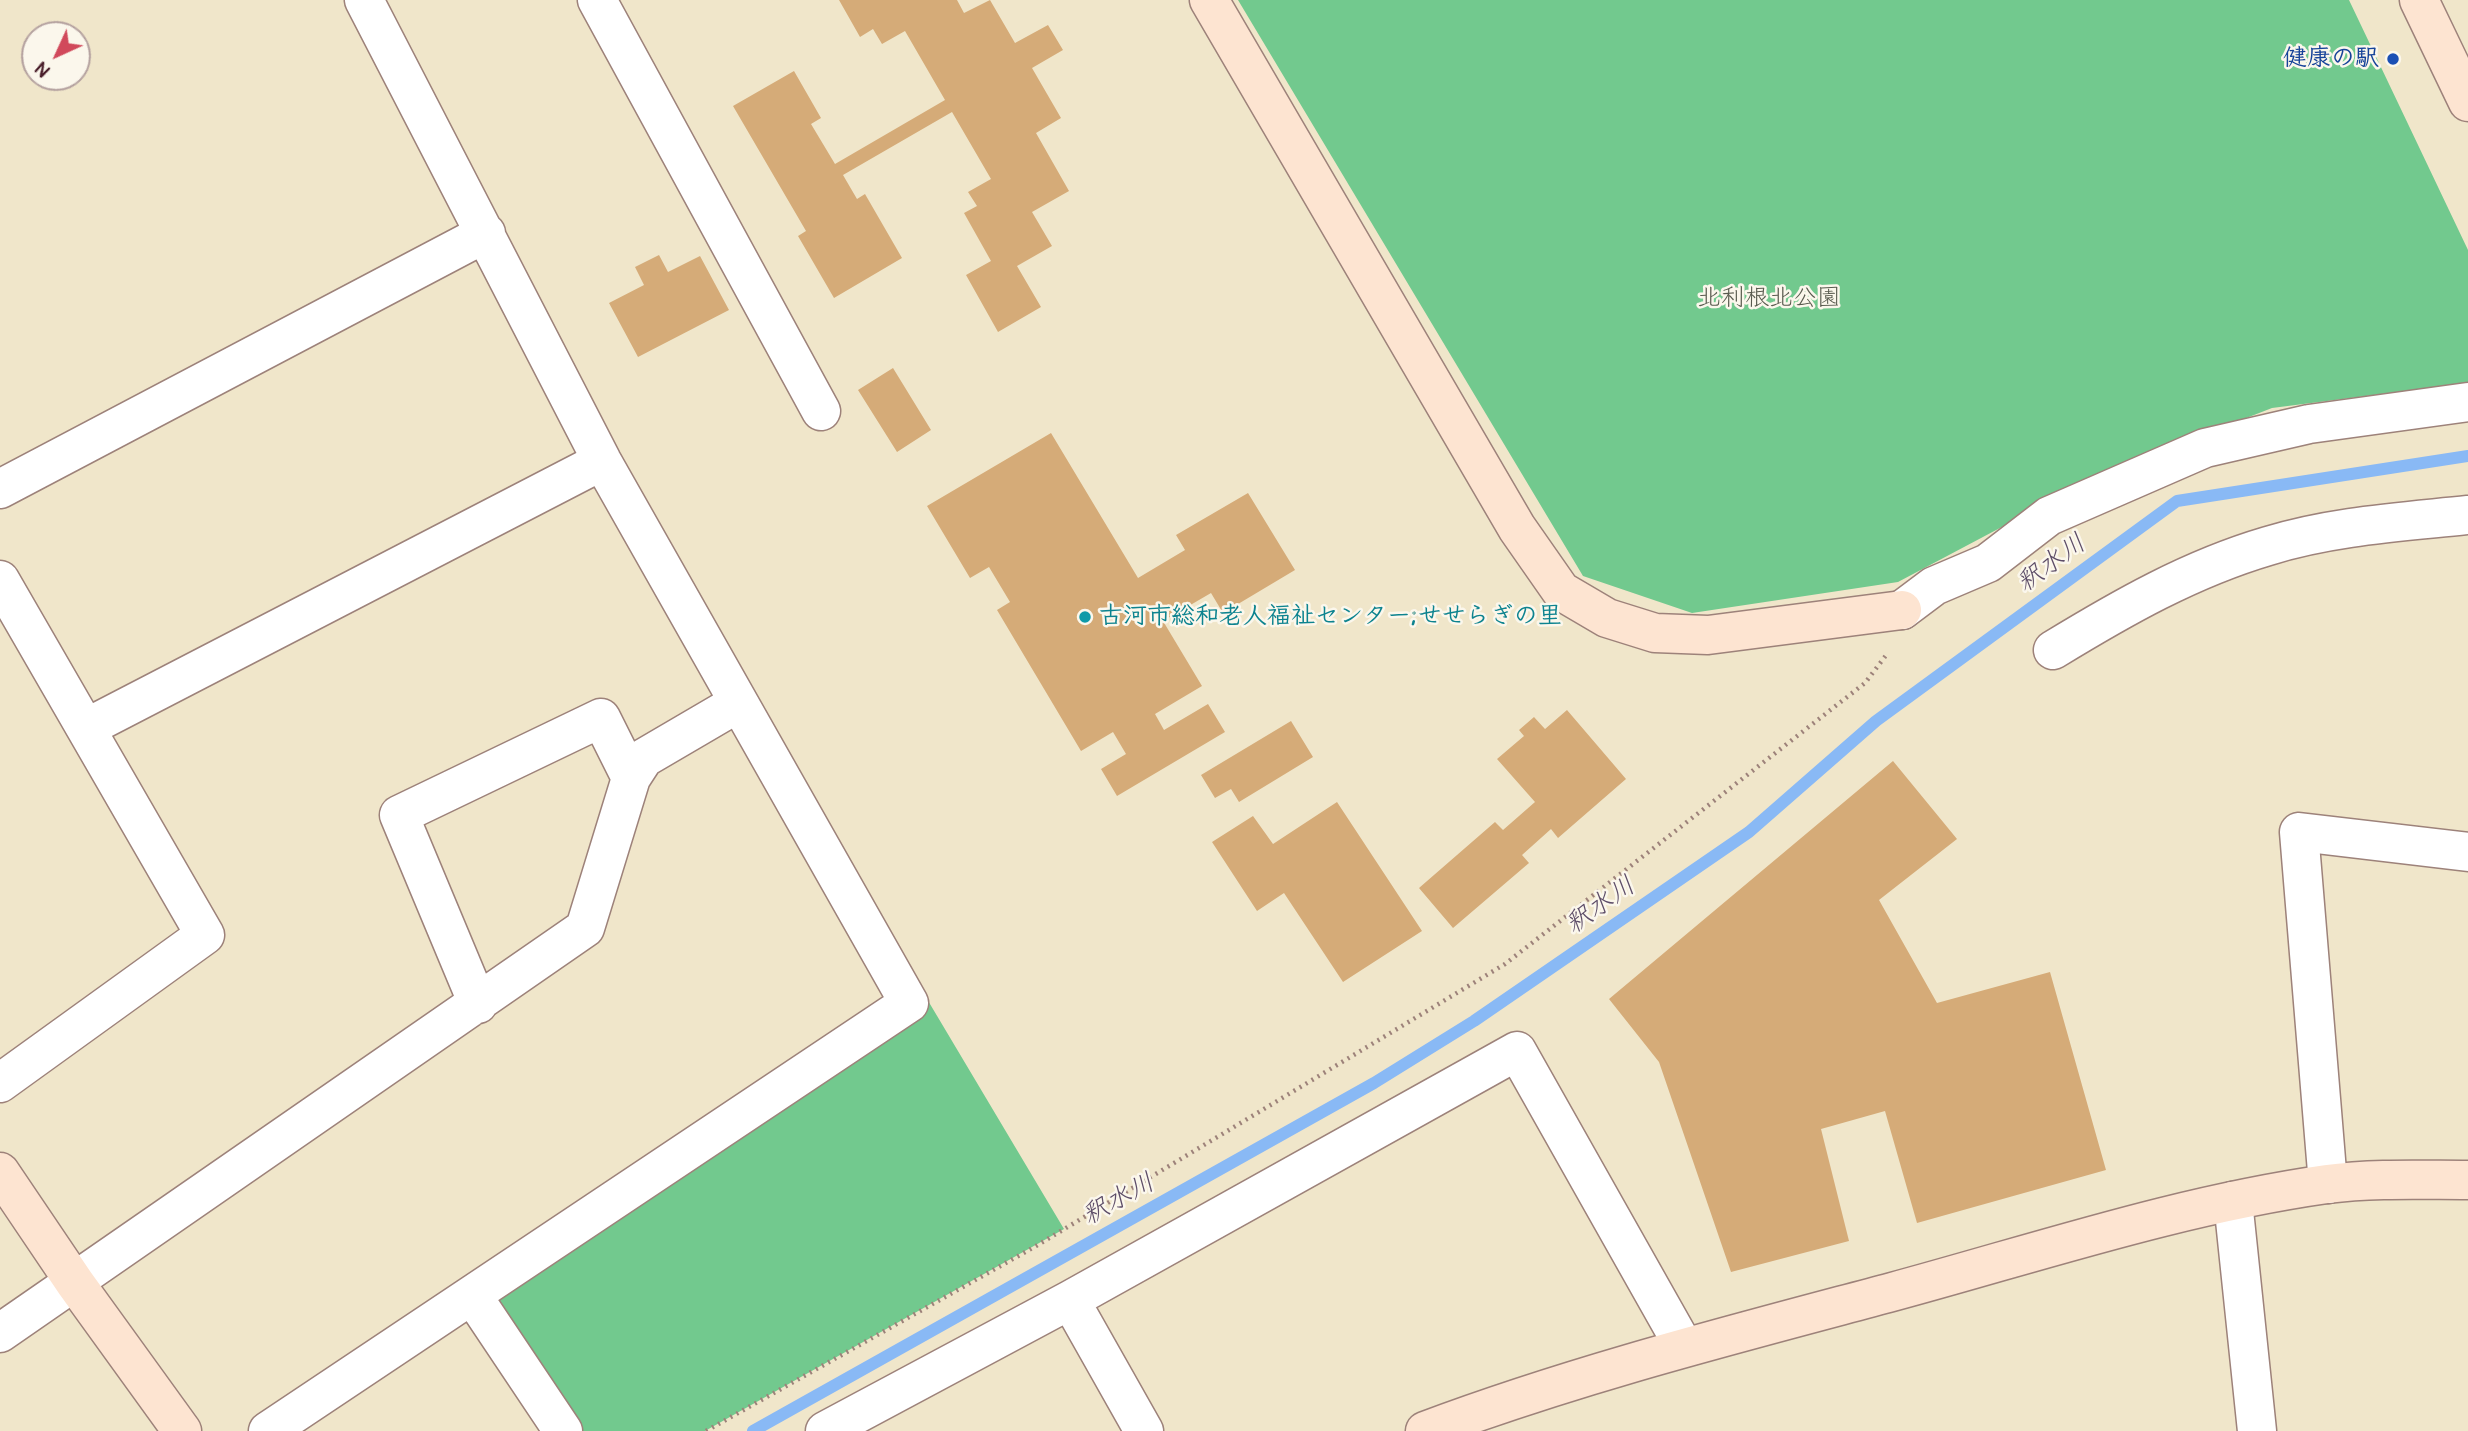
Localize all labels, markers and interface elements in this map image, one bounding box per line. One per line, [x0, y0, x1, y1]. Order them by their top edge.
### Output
north arrow [21, 21, 91, 91]
place label: 健康の駅 [2283, 45, 2379, 73]
marker: 健康の駅 [2385, 51, 2401, 67]
text: N [30, 56, 56, 82]
park label: 北利根北公園 [1697, 285, 1841, 313]
water label: 釈水川 [2011, 528, 2093, 600]
place label: 古河市総和老人福祉センター;せせらぎの里 [1099, 603, 1562, 631]
marker: 古河市総和老人福祉センター;せせらぎの里 [1077, 609, 1093, 625]
water label: 釈水川 [1560, 871, 1642, 941]
water label: 釈水川 [1077, 1167, 1161, 1233]

